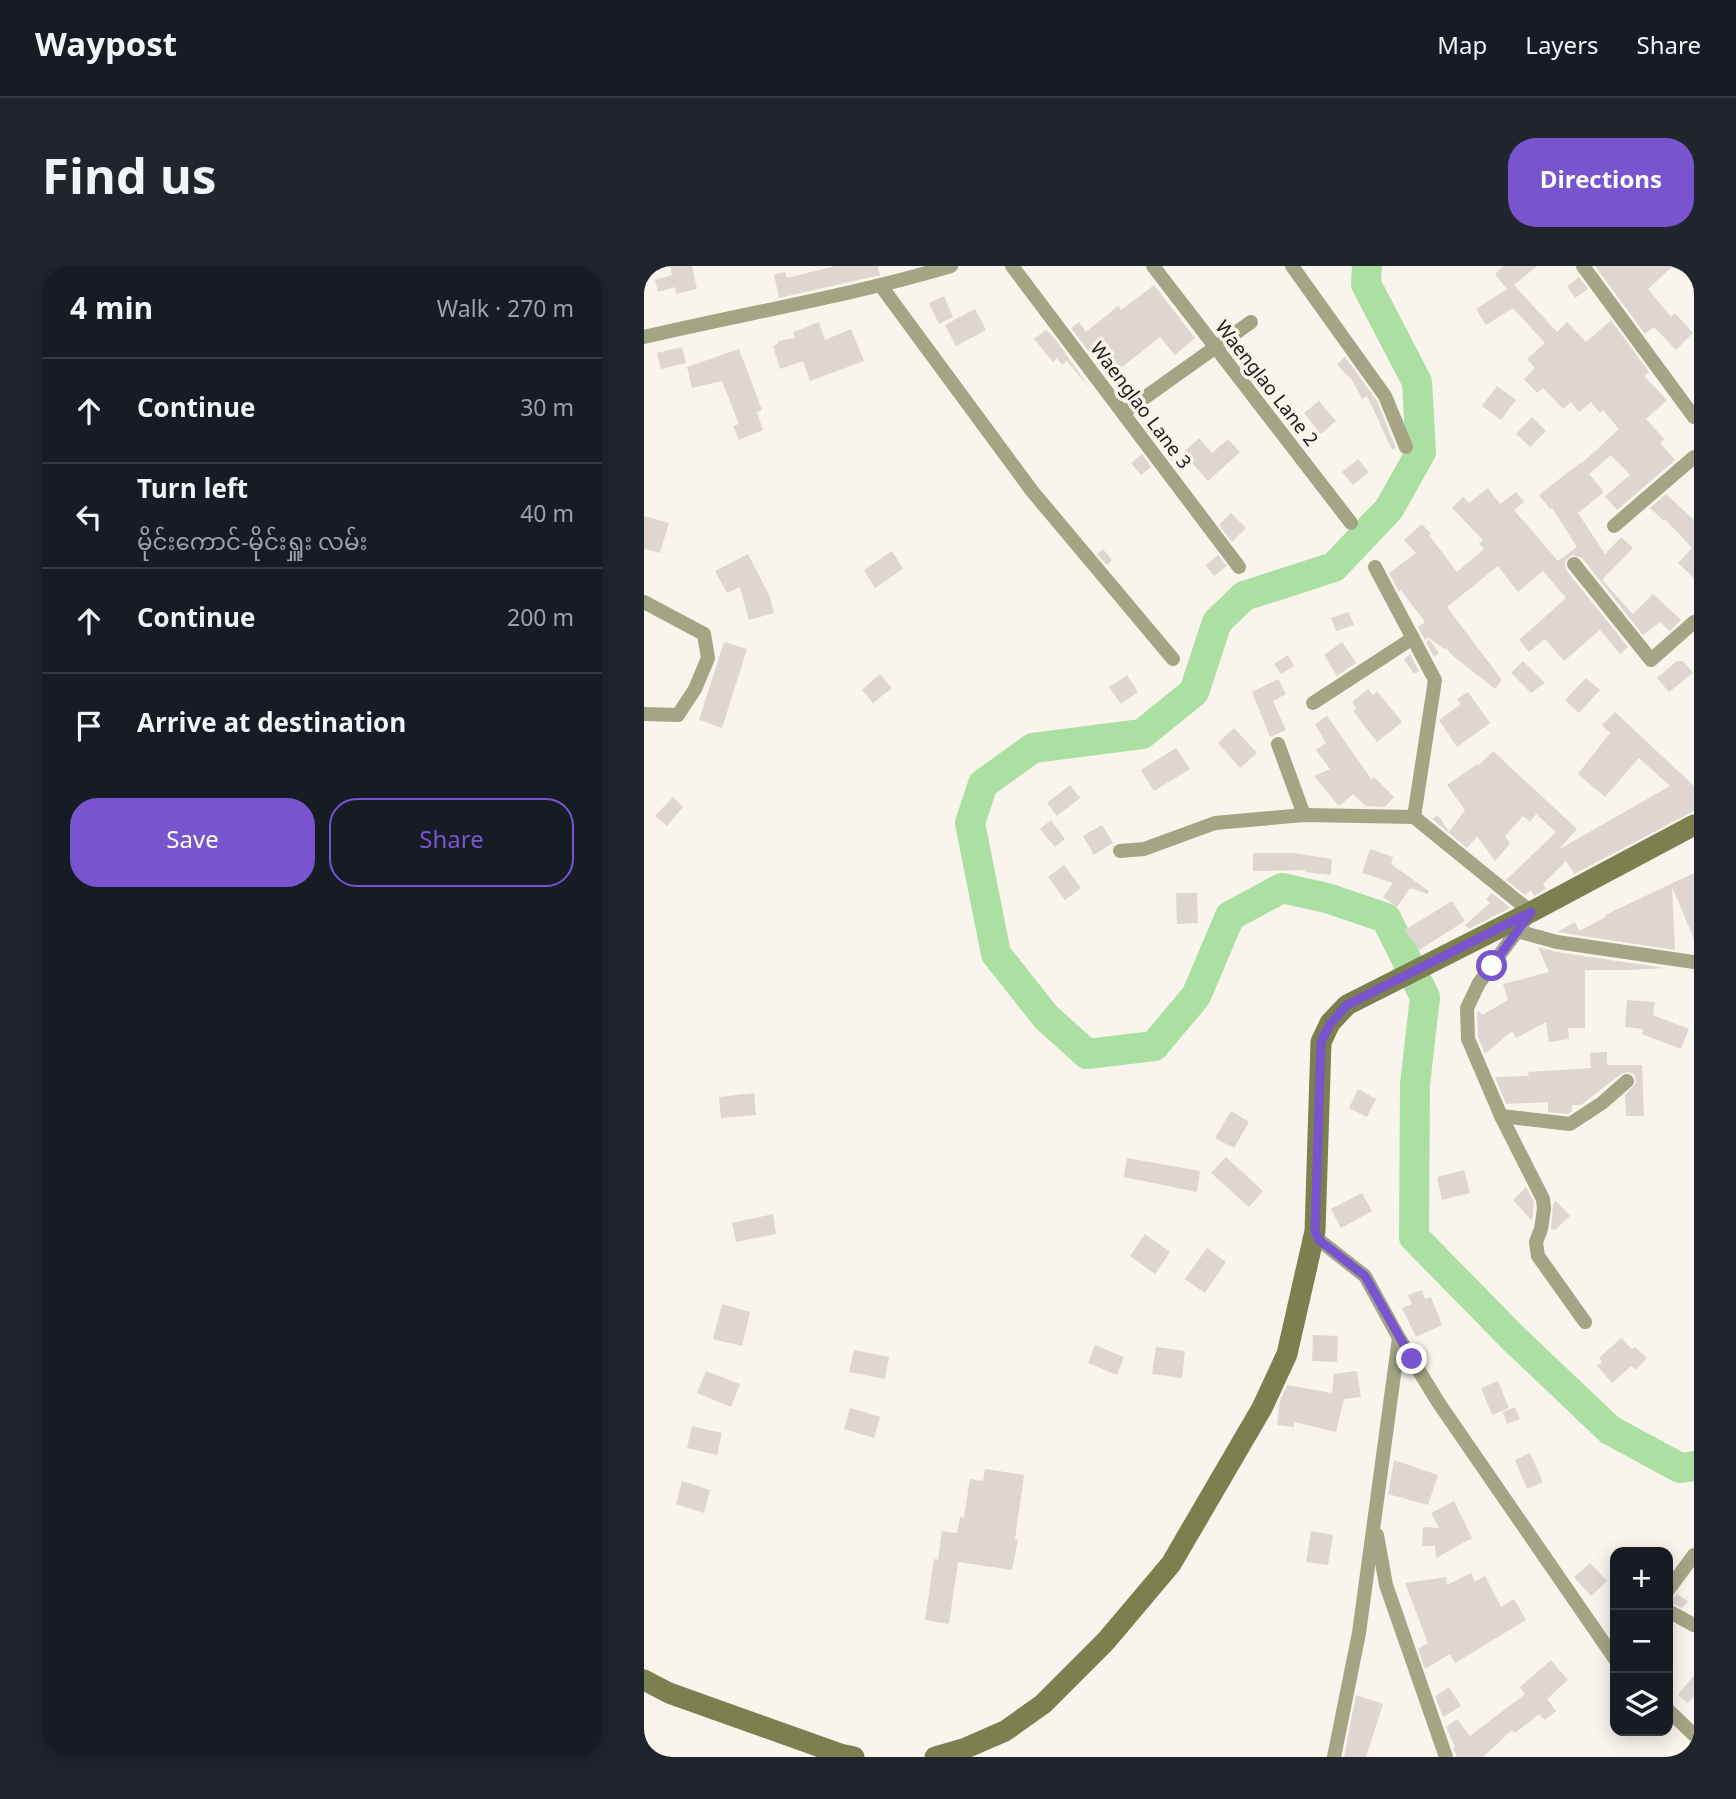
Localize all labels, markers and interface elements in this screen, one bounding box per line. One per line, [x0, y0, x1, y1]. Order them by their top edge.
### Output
text: Waypost [35, 12, 177, 84]
text: Map [1437, 22, 1487, 75]
text: Layers [1525, 22, 1599, 75]
text: Share [1637, 22, 1701, 75]
text: Find us [42, 129, 216, 236]
button: Directions [1508, 138, 1694, 227]
text: 4 min [70, 279, 153, 345]
text: Walk · 270 m [437, 287, 574, 337]
street label: Waenglao Lane 2 [1202, 312, 1328, 457]
street label: Waenglao Lane 3 [1077, 333, 1201, 480]
text: Continue [137, 383, 255, 439]
text: 30 m [520, 386, 574, 436]
icon: ahead [70, 392, 108, 430]
text: Turn left [137, 464, 248, 520]
text: 40 m [520, 492, 574, 542]
icon: left [70, 498, 108, 536]
text: မိုင်းကောင်-မိုင်းရှူး လမ်း [137, 520, 367, 570]
text: Continue [137, 593, 255, 649]
text: 200 m [507, 596, 574, 646]
icon: ahead [70, 602, 108, 640]
text: Arrive at destination [137, 698, 406, 754]
icon: arrive [70, 707, 108, 745]
button: Save [70, 798, 315, 887]
button: Share [329, 798, 574, 887]
route start [1476, 950, 1507, 981]
route end [1396, 1343, 1427, 1374]
map controls [1610, 1547, 1673, 1736]
button: + [1610, 1547, 1673, 1610]
button: − [1610, 1610, 1673, 1673]
button: layers [1610, 1673, 1673, 1736]

